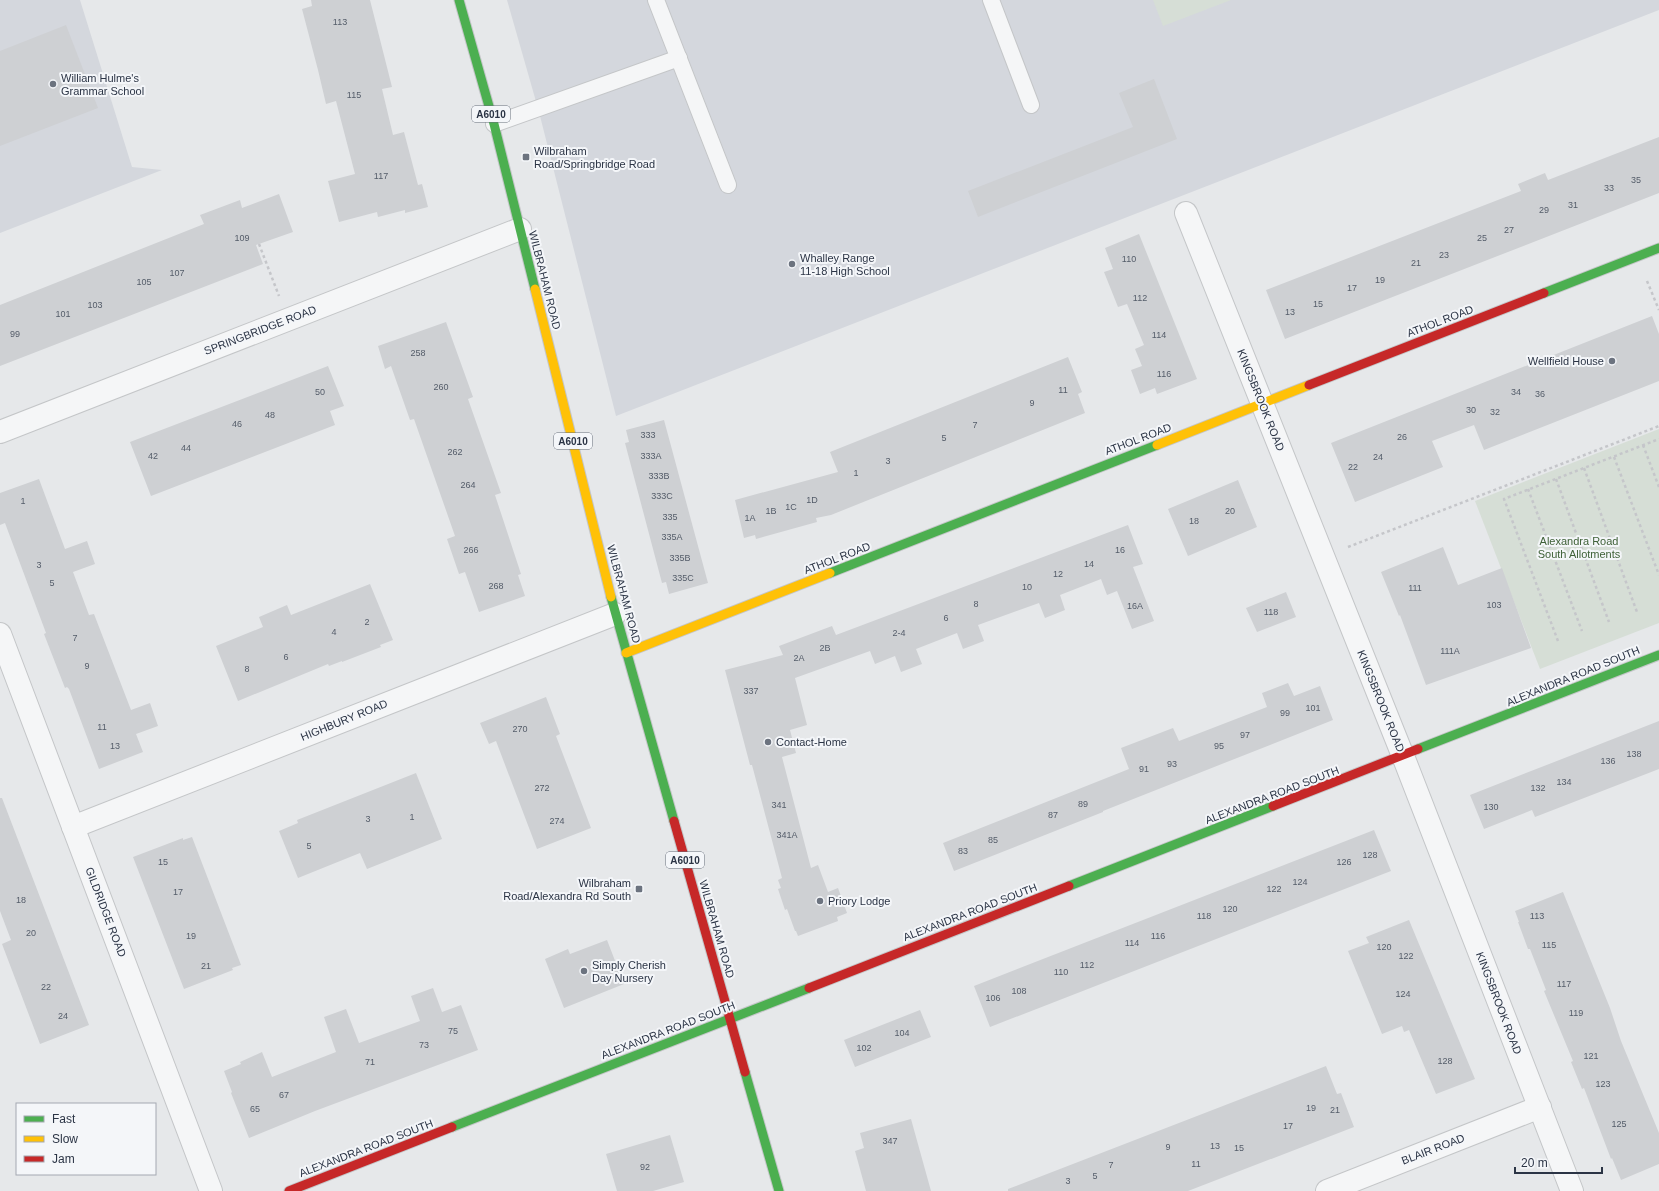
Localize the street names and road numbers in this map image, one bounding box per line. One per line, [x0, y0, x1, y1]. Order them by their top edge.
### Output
road number: A6010 [472, 106, 510, 122]
street label: WILBRAHAM ROAD [527, 229, 563, 331]
street label: SPRINGBRIDGE ROAD [202, 303, 318, 357]
street label: ATHOL ROAD [1405, 303, 1475, 339]
street label: KINGSBROOK ROAD [1235, 347, 1287, 453]
street label: ATHOL ROAD [1103, 421, 1173, 457]
road number: A6010 [554, 433, 592, 449]
street label: ATHOL ROAD [802, 540, 872, 576]
street label: WILBRAHAM ROAD [605, 543, 643, 645]
street label: ALEXANDRA ROAD SOUTH [1505, 644, 1641, 708]
street label: KINGSBROOK ROAD [1355, 648, 1407, 754]
street label: HIGHBURY ROAD [299, 697, 389, 743]
street label: ALEXANDRA ROAD SOUTH [1203, 764, 1341, 826]
road number: A6010 [666, 852, 704, 868]
street label: GILDRIDGE ROAD [83, 865, 129, 959]
street label: WILBRAHAM ROAD [697, 879, 737, 979]
street label: ALEXANDRA ROAD SOUTH [901, 881, 1039, 943]
street label: KINGSBROOK ROAD [1474, 950, 1524, 1056]
street label: ALEXANDRA ROAD SOUTH [599, 999, 737, 1061]
street label: ALEXANDRA ROAD SOUTH [297, 1117, 435, 1179]
street label: BLAIR ROAD [1400, 1131, 1466, 1167]

